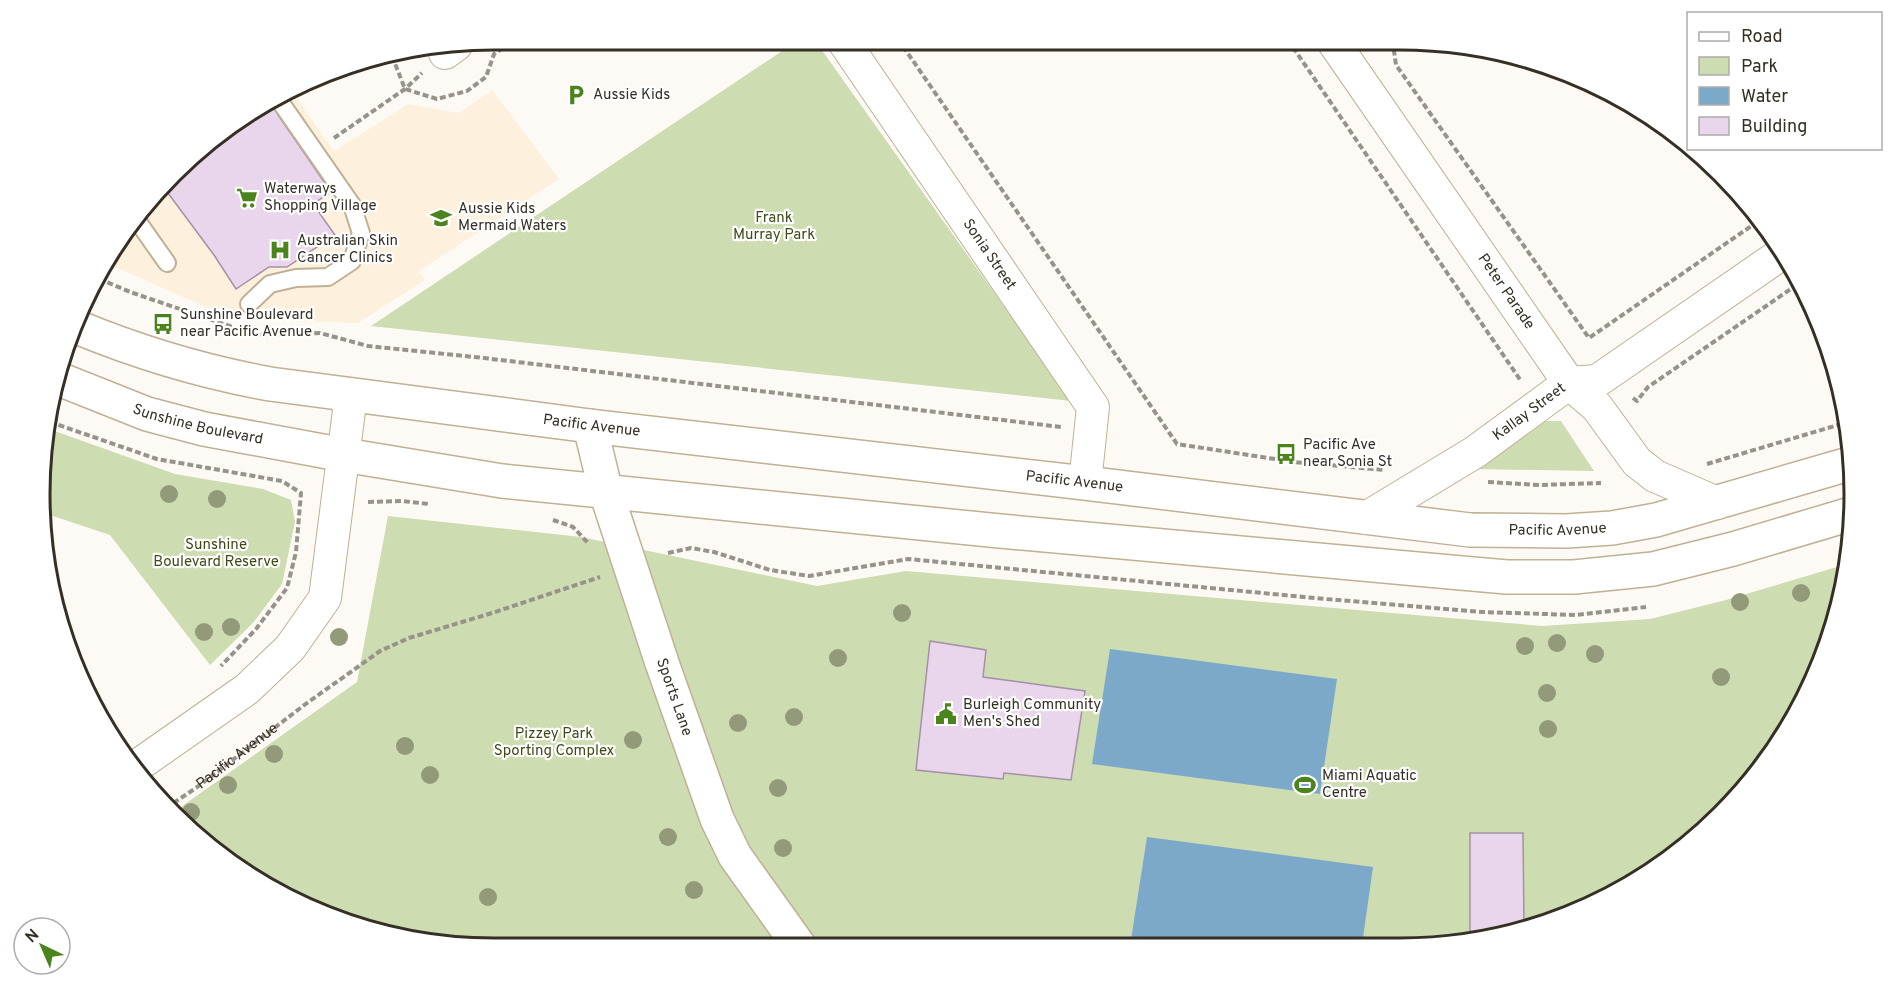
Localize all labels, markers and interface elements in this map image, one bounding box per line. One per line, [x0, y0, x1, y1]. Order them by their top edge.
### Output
legend [1687, 12, 1882, 150]
text: Road [1741, 26, 1783, 49]
text: Park [1741, 56, 1778, 79]
parking icon: Aussie Kids [564, 83, 588, 107]
place label: Aussie Kids [593, 86, 670, 105]
text: Water [1741, 86, 1788, 109]
text: Building [1741, 116, 1807, 139]
place label: Waterways Shopping Village [264, 180, 377, 216]
supermarket icon: Waterways Shopping Village [235, 186, 259, 210]
place label: Aussie Kids Mermaid Waters [458, 200, 567, 236]
school or university icon: Aussie Kids Mermaid Waters [429, 206, 453, 230]
park label: Frank Murray Park [733, 209, 815, 245]
street label: Sonia Street [958, 215, 1020, 294]
place label: Australian Skin Cancer Clinics [297, 232, 398, 268]
hospital icon: Australian Skin Cancer Clinics [268, 238, 292, 262]
street label: Peter Parade [1473, 250, 1539, 333]
place label: Sunshine Boulevard near Pacific Avenue [180, 306, 313, 342]
bus stop icon: Sunshine Boulevard near Pacific Avenue [151, 312, 175, 336]
street label: Kallay Street [1489, 379, 1570, 445]
street label: Sunshine Boulevard [130, 400, 264, 449]
street label: Pacific Avenue [542, 410, 641, 441]
place label: Pacific Ave near Sonia St [1303, 436, 1392, 472]
bus stop icon: Pacific Ave near Sonia St [1274, 442, 1298, 466]
street label: Pacific Avenue [1025, 467, 1124, 497]
street label: Pacific Avenue [1508, 519, 1607, 541]
park label: Sunshine Boulevard Reserve [153, 536, 279, 572]
street label: Sports Lane [652, 656, 697, 739]
place label: Burleigh Community Men's Shed [963, 696, 1101, 732]
public building icon: Burleigh Community Men's Shed [934, 702, 958, 726]
street label: Pacific Avenue [193, 719, 282, 794]
park label: Pizzey Park Sporting Complex [494, 725, 615, 761]
place label: Miami Aquatic Centre [1322, 767, 1417, 803]
sports icon: Miami Aquatic Centre [1293, 773, 1317, 797]
north arrow [12, 916, 72, 976]
text: N [22, 925, 44, 948]

